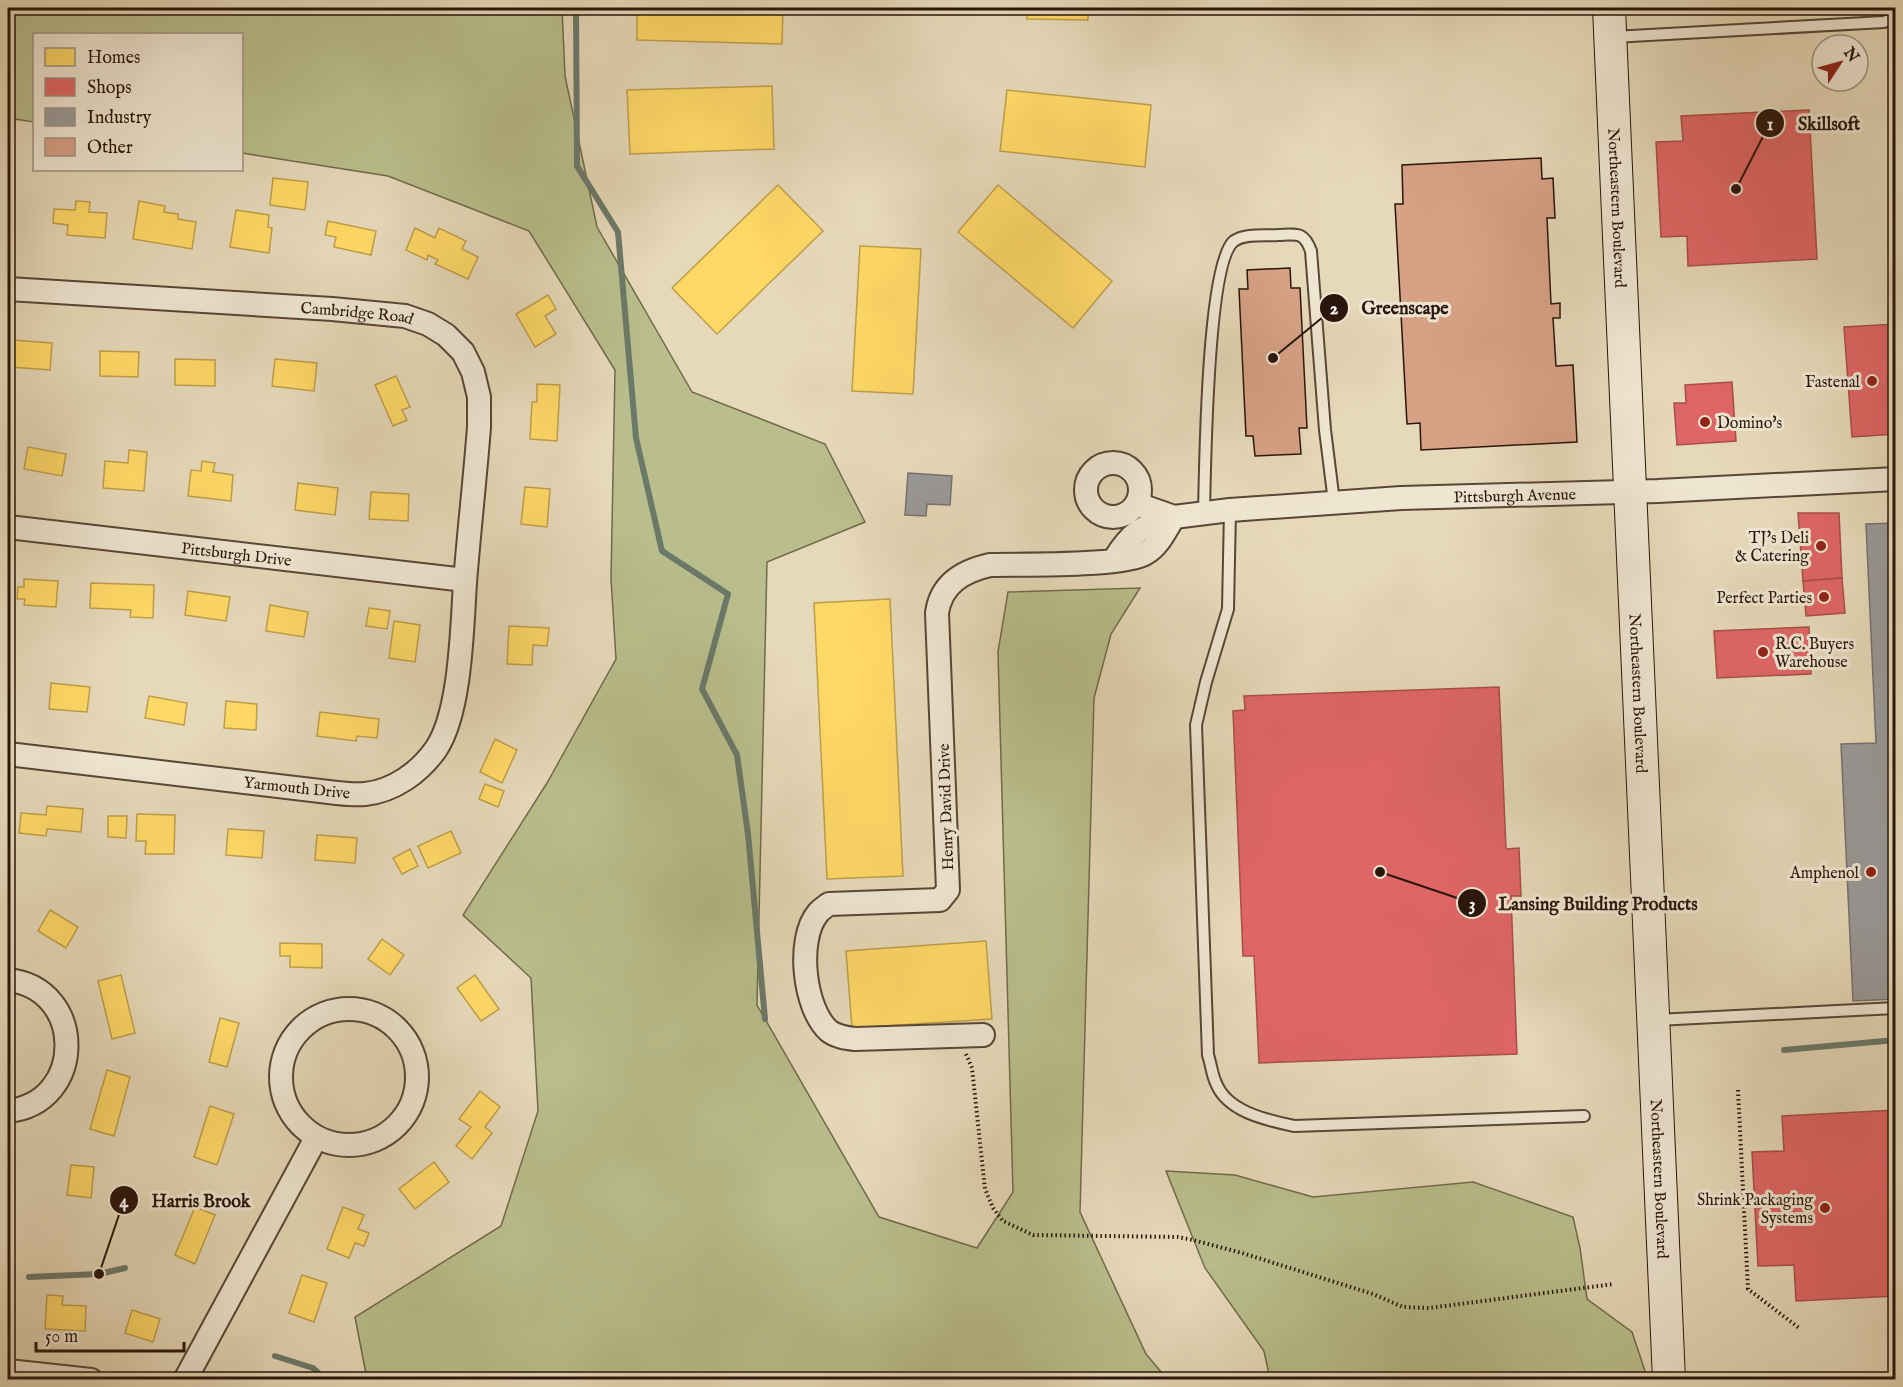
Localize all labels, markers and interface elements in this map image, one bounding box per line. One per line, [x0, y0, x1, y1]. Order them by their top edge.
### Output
legend [33, 33, 243, 171]
north arrow [1810, 33, 1870, 93]
text: N [1838, 43, 1863, 67]
text: Homes [87, 47, 140, 70]
text: Shops [87, 77, 132, 100]
callout: Skillsoft [1755, 105, 1872, 141]
text: Industry [87, 107, 151, 130]
text: 1 [1767, 114, 1774, 137]
text: Skillsoft [1798, 114, 1861, 137]
street label: Northeastern Boulevard [1602, 128, 1629, 289]
text: Other [87, 137, 133, 160]
callout: Greenscape [1319, 290, 1460, 326]
text: 2 [1330, 298, 1339, 321]
text: Greenscape [1362, 298, 1449, 321]
street label: Cambridge Road [300, 299, 416, 330]
place label: Fastenal [1805, 373, 1861, 393]
marker: Fastenal [1865, 374, 1879, 388]
place label: Domino's [1717, 414, 1783, 434]
marker: Domino's [1698, 415, 1712, 429]
street label: Pittsburgh Avenue [1453, 485, 1576, 509]
place label: TJ's Deli & Catering [1735, 529, 1809, 567]
street label: Pittsburgh Drive [180, 539, 292, 572]
marker: TJ's Deli & Catering [1814, 539, 1828, 553]
place label: Perfect Parties [1716, 589, 1812, 609]
marker: Perfect Parties [1817, 590, 1831, 604]
street label: Northeastern Boulevard [1623, 613, 1650, 774]
place label: R.C. Buyers Warehouse [1775, 635, 1854, 673]
marker: R.C. Buyers Warehouse [1756, 645, 1770, 659]
street label: Henry David Drive [935, 743, 959, 871]
street label: Yarmouth Drive [242, 773, 351, 805]
place label: Amphenol [1789, 864, 1860, 884]
marker: Amphenol [1864, 865, 1878, 879]
callout: Lansing Building Products [1457, 885, 1710, 921]
text: 3 [1469, 894, 1475, 917]
text: Lansing Building Products [1498, 894, 1698, 917]
street label: Northeastern Boulevard [1645, 1099, 1672, 1260]
callout: Harris Brook [109, 1182, 262, 1218]
text: 4 [120, 1191, 130, 1214]
text: Harris Brook [151, 1191, 252, 1214]
place label: Shrink Packaging Systems [1697, 1191, 1813, 1229]
marker: Shrink Packaging Systems [1818, 1201, 1832, 1215]
scale bar [36, 1315, 184, 1353]
text: 50 m [45, 1326, 78, 1349]

